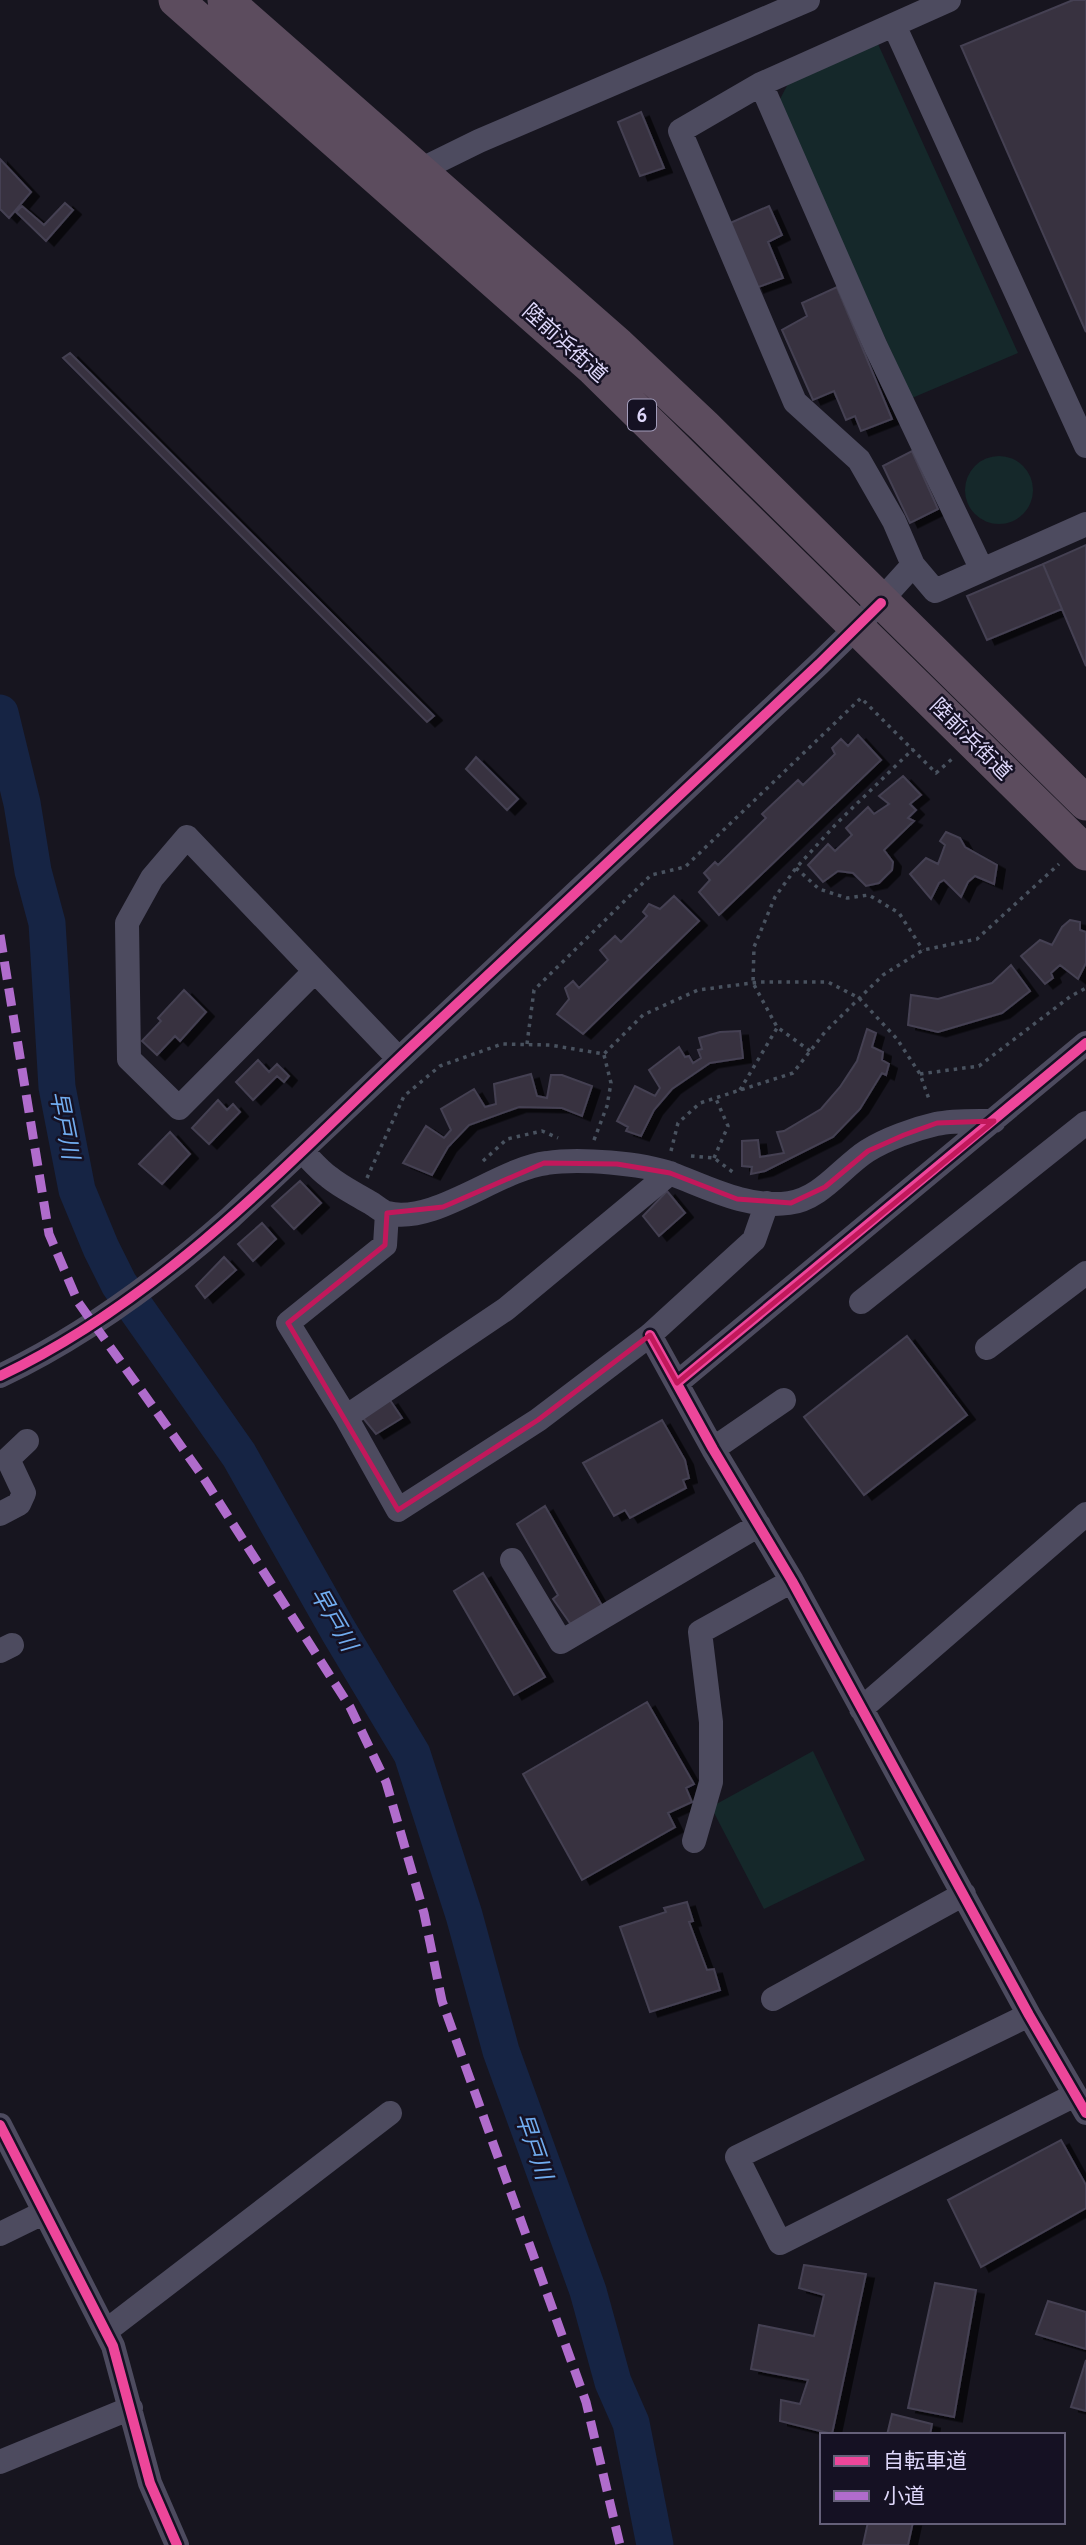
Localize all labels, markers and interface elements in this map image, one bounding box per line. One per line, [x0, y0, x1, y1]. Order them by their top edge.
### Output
street label: 陸前浜街道 [517, 297, 613, 388]
road number: 6 [628, 400, 656, 430]
street label: 陸前浜街道 [925, 692, 1018, 785]
water label: 早戸川 [45, 1088, 87, 1164]
water label: 早戸川 [305, 1582, 366, 1658]
water label: 早戸川 [510, 2108, 560, 2186]
legend [820, 2433, 1065, 2524]
text: 自転車道 [883, 2447, 967, 2474]
text: 小道 [883, 2482, 925, 2509]

